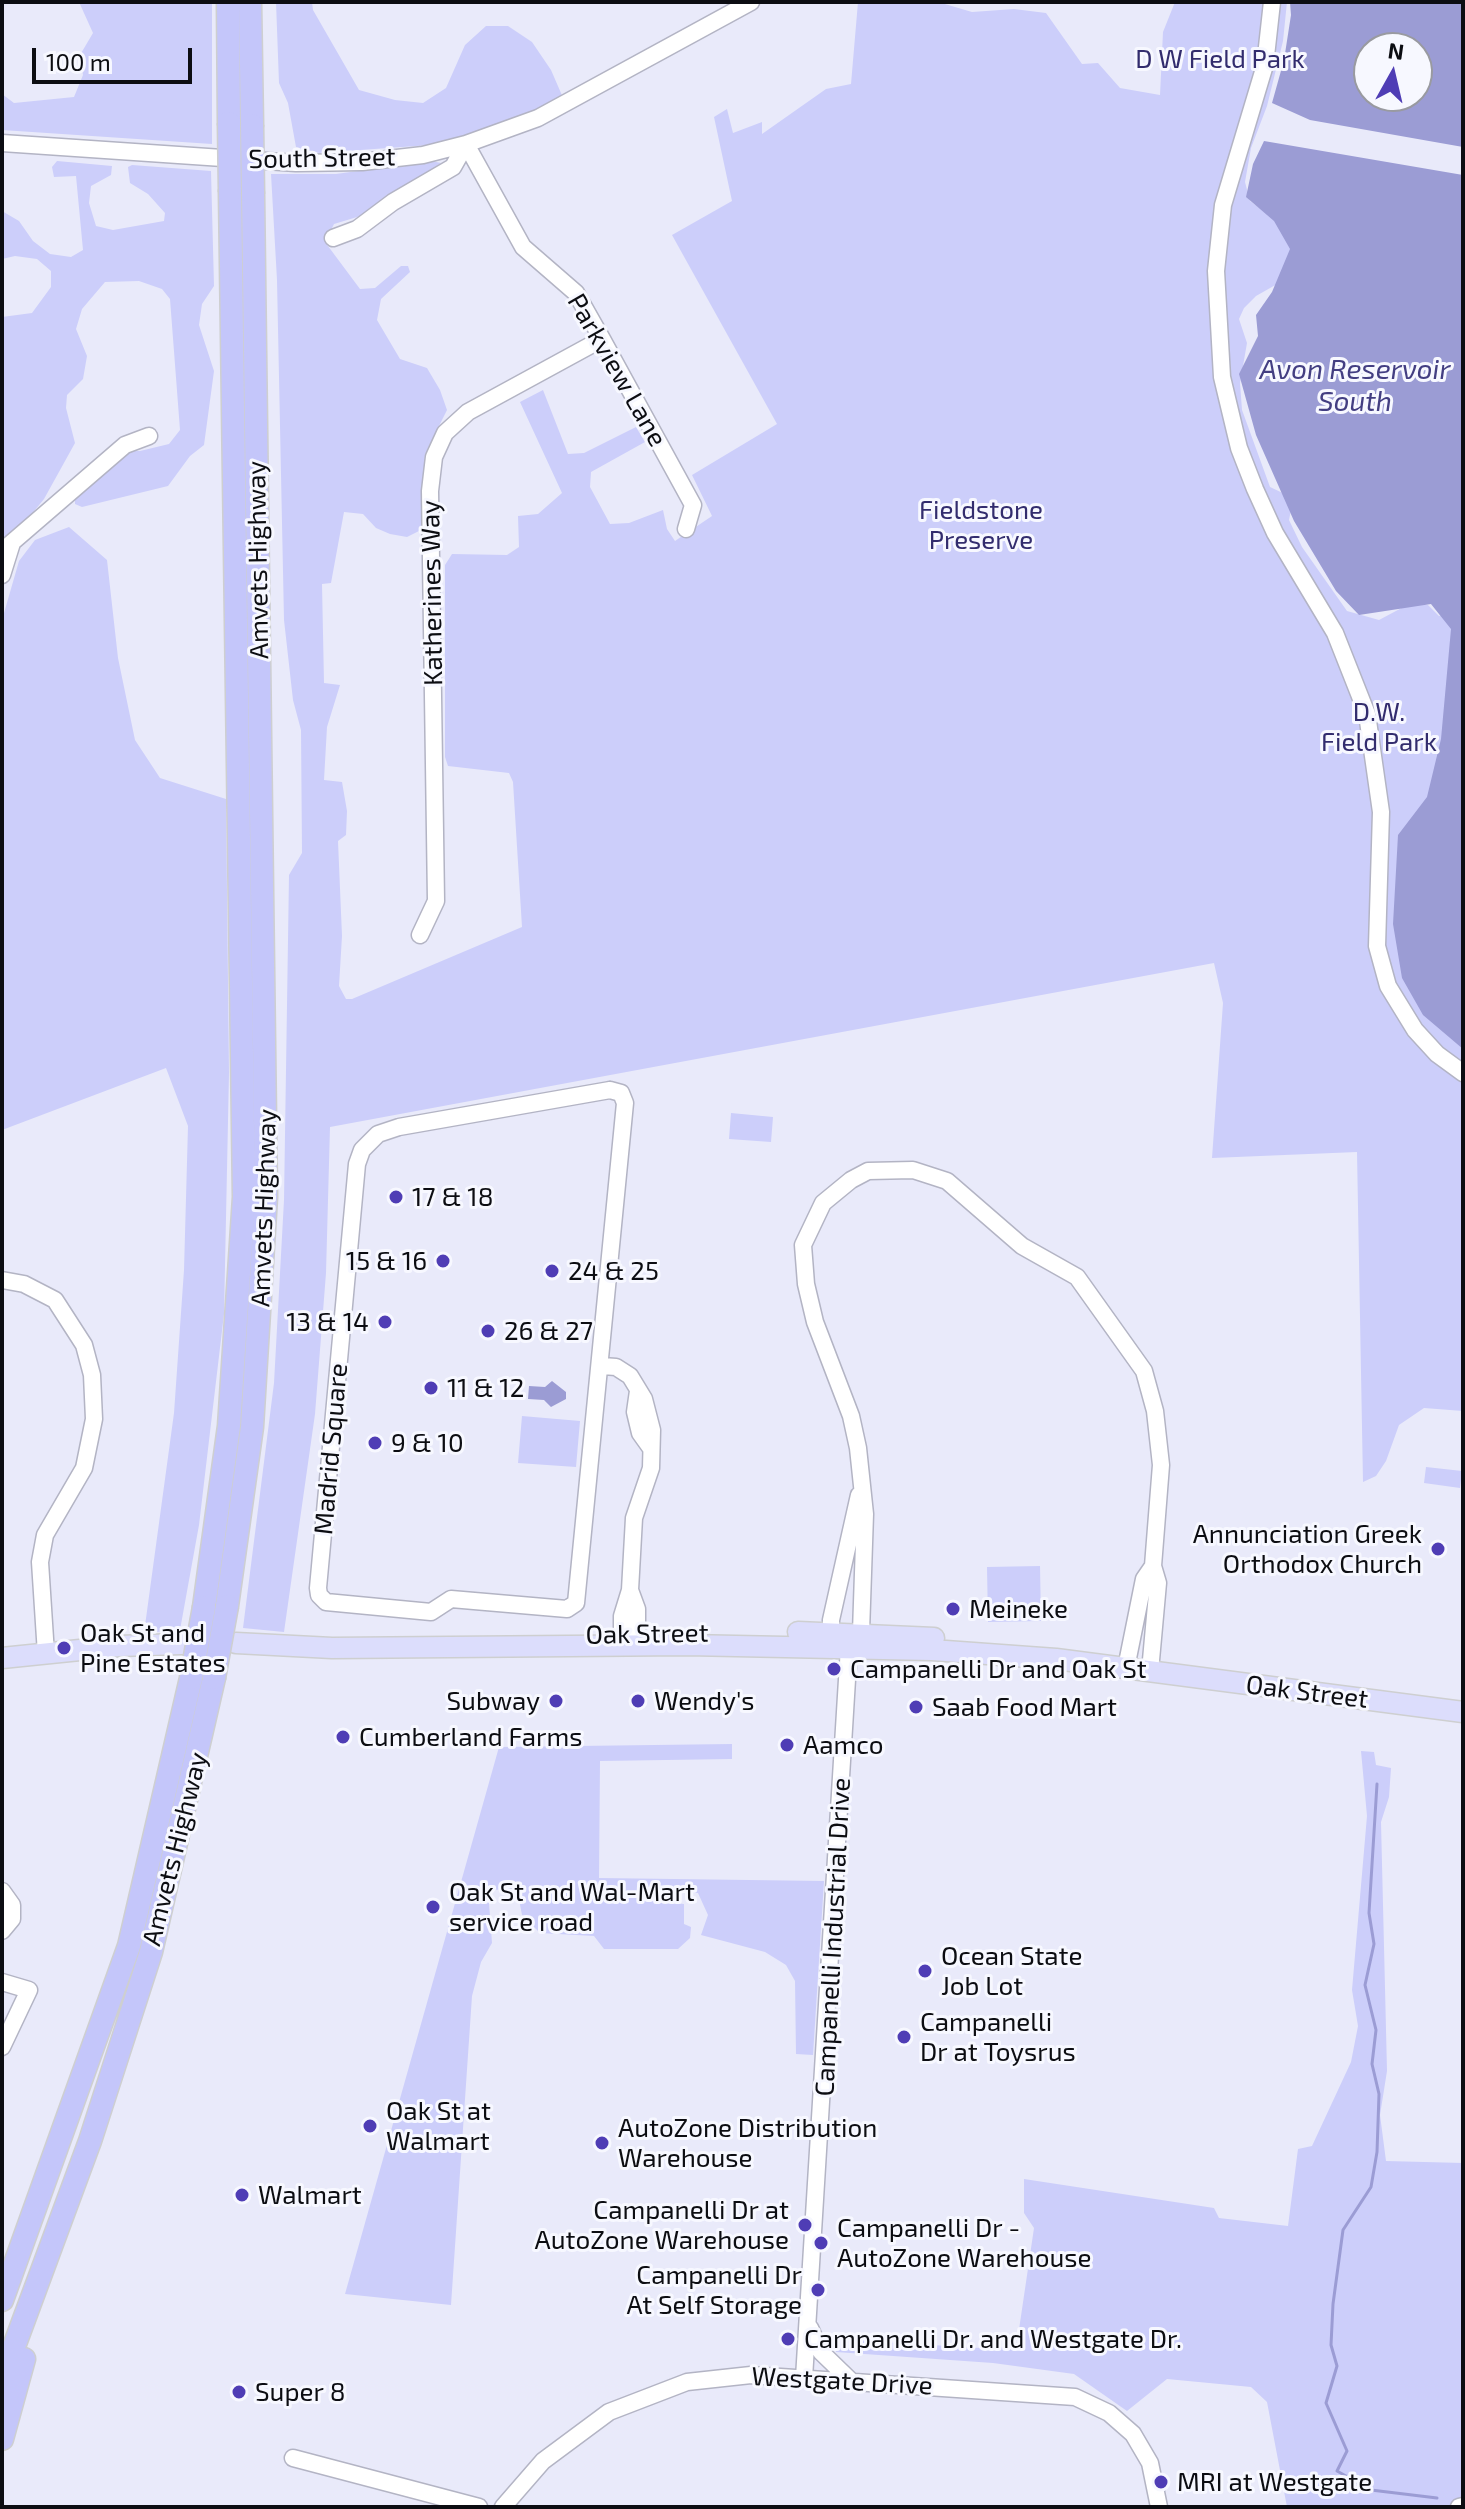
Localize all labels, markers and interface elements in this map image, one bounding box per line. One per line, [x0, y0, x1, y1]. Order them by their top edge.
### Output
scale bar [36, 32, 196, 82]
north arrow [1353, 32, 1433, 112]
text: N [1386, 36, 1406, 64]
park label: D W Field Park [1135, 43, 1305, 75]
text: 100 m [46, 47, 111, 76]
street label: South Street [248, 141, 396, 175]
street label: Parkview Lane [561, 288, 673, 452]
water label: Avon Reservoir South [1259, 353, 1451, 419]
street label: Amvets Highway [241, 461, 275, 659]
park label: Fieldstone Preserve [919, 494, 1043, 556]
street label: Katherines Way [415, 500, 449, 686]
park label: D.W. Field Park [1321, 696, 1437, 758]
street label: Amvets Highway [245, 1108, 283, 1308]
place label: 17 & 18 [412, 1181, 493, 1213]
marker: 17 & 18 [387, 1188, 405, 1206]
place label: 15 & 16 [346, 1245, 427, 1277]
marker: 15 & 16 [434, 1252, 452, 1270]
place label: 24 & 25 [568, 1255, 659, 1287]
marker: 24 & 25 [543, 1262, 561, 1280]
place label: 13 & 14 [286, 1306, 369, 1338]
marker: 13 & 14 [376, 1313, 394, 1331]
place label: 26 & 27 [504, 1315, 593, 1347]
marker: 26 & 27 [479, 1322, 497, 1340]
street label: Madrid Square [308, 1362, 354, 1536]
place label: 11 & 12 [447, 1372, 524, 1404]
marker: 11 & 12 [422, 1379, 440, 1397]
place label: 9 & 10 [391, 1427, 464, 1459]
marker: 9 & 10 [366, 1434, 384, 1452]
place label: Annunciation Greek Orthodox Church [1193, 1518, 1422, 1580]
marker: Annunciation Greek Orthodox Church [1429, 1540, 1447, 1558]
place label: Meineke [969, 1593, 1068, 1625]
marker: Meineke [944, 1600, 962, 1618]
place label: Oak St and Pine Estates [80, 1617, 226, 1678]
street label: Oak Street [585, 1617, 709, 1651]
marker: Oak St and Pine Estates [55, 1639, 73, 1657]
place label: Campanelli Dr and Oak St [850, 1653, 1147, 1685]
marker: Campanelli Dr and Oak St [825, 1660, 843, 1678]
street label: Oak Street [1244, 1669, 1370, 1715]
place label: Subway [446, 1685, 540, 1717]
place label: Wendy's [654, 1685, 755, 1717]
place label: Saab Food Mart [932, 1691, 1117, 1723]
marker: Subway [547, 1692, 565, 1710]
marker: Wendy's [629, 1692, 647, 1710]
marker: Saab Food Mart [907, 1698, 925, 1716]
place label: Cumberland Farms [359, 1721, 583, 1753]
marker: Cumberland Farms [334, 1728, 352, 1746]
place label: Aamco [803, 1729, 883, 1761]
marker: Aamco [778, 1736, 796, 1754]
street label: Amvets Highway [136, 1749, 214, 1949]
street label: Campanelli Industrial Drive [809, 1777, 857, 2097]
place label: Oak St and Wal-Mart service road [449, 1876, 695, 1938]
marker: Oak St and Wal-Mart service road [424, 1898, 442, 1916]
place label: Ocean State Job Lot [941, 1940, 1082, 2002]
marker: Ocean State Job Lot [916, 1962, 934, 1980]
place label: Campanelli Dr at Toysrus [920, 2006, 1076, 2068]
marker: Campanelli Dr at Toysrus [895, 2028, 913, 2046]
place label: Oak St at Walmart [386, 2095, 491, 2156]
place label: AutoZone Distribution Warehouse [618, 2112, 877, 2174]
marker: Oak St at Walmart [361, 2117, 379, 2135]
marker: AutoZone Distribution Warehouse [593, 2134, 611, 2152]
place label: Walmart [258, 2179, 362, 2211]
marker: Walmart [233, 2186, 251, 2204]
place label: Campanelli Dr at AutoZone Warehouse [535, 2194, 789, 2256]
place label: Campanelli Dr - AutoZone Warehouse [837, 2212, 1091, 2274]
marker: Campanelli Dr at AutoZone Warehouse [796, 2216, 814, 2234]
marker: Campanelli Dr - AutoZone Warehouse [812, 2234, 830, 2252]
place label: Campanelli Dr At Self Storage [626, 2259, 802, 2320]
marker: Campanelli Dr At Self Storage [809, 2281, 827, 2299]
place label: Campanelli Dr. and Westgate Dr. [804, 2323, 1182, 2355]
marker: Campanelli Dr. and Westgate Dr. [779, 2330, 797, 2348]
street label: Westgate Drive [751, 2361, 933, 2401]
place label: Super 8 [255, 2376, 345, 2408]
marker: Super 8 [230, 2383, 248, 2401]
place label: MRI at Westgate [1177, 2466, 1372, 2498]
marker: MRI at Westgate [1152, 2473, 1170, 2491]

